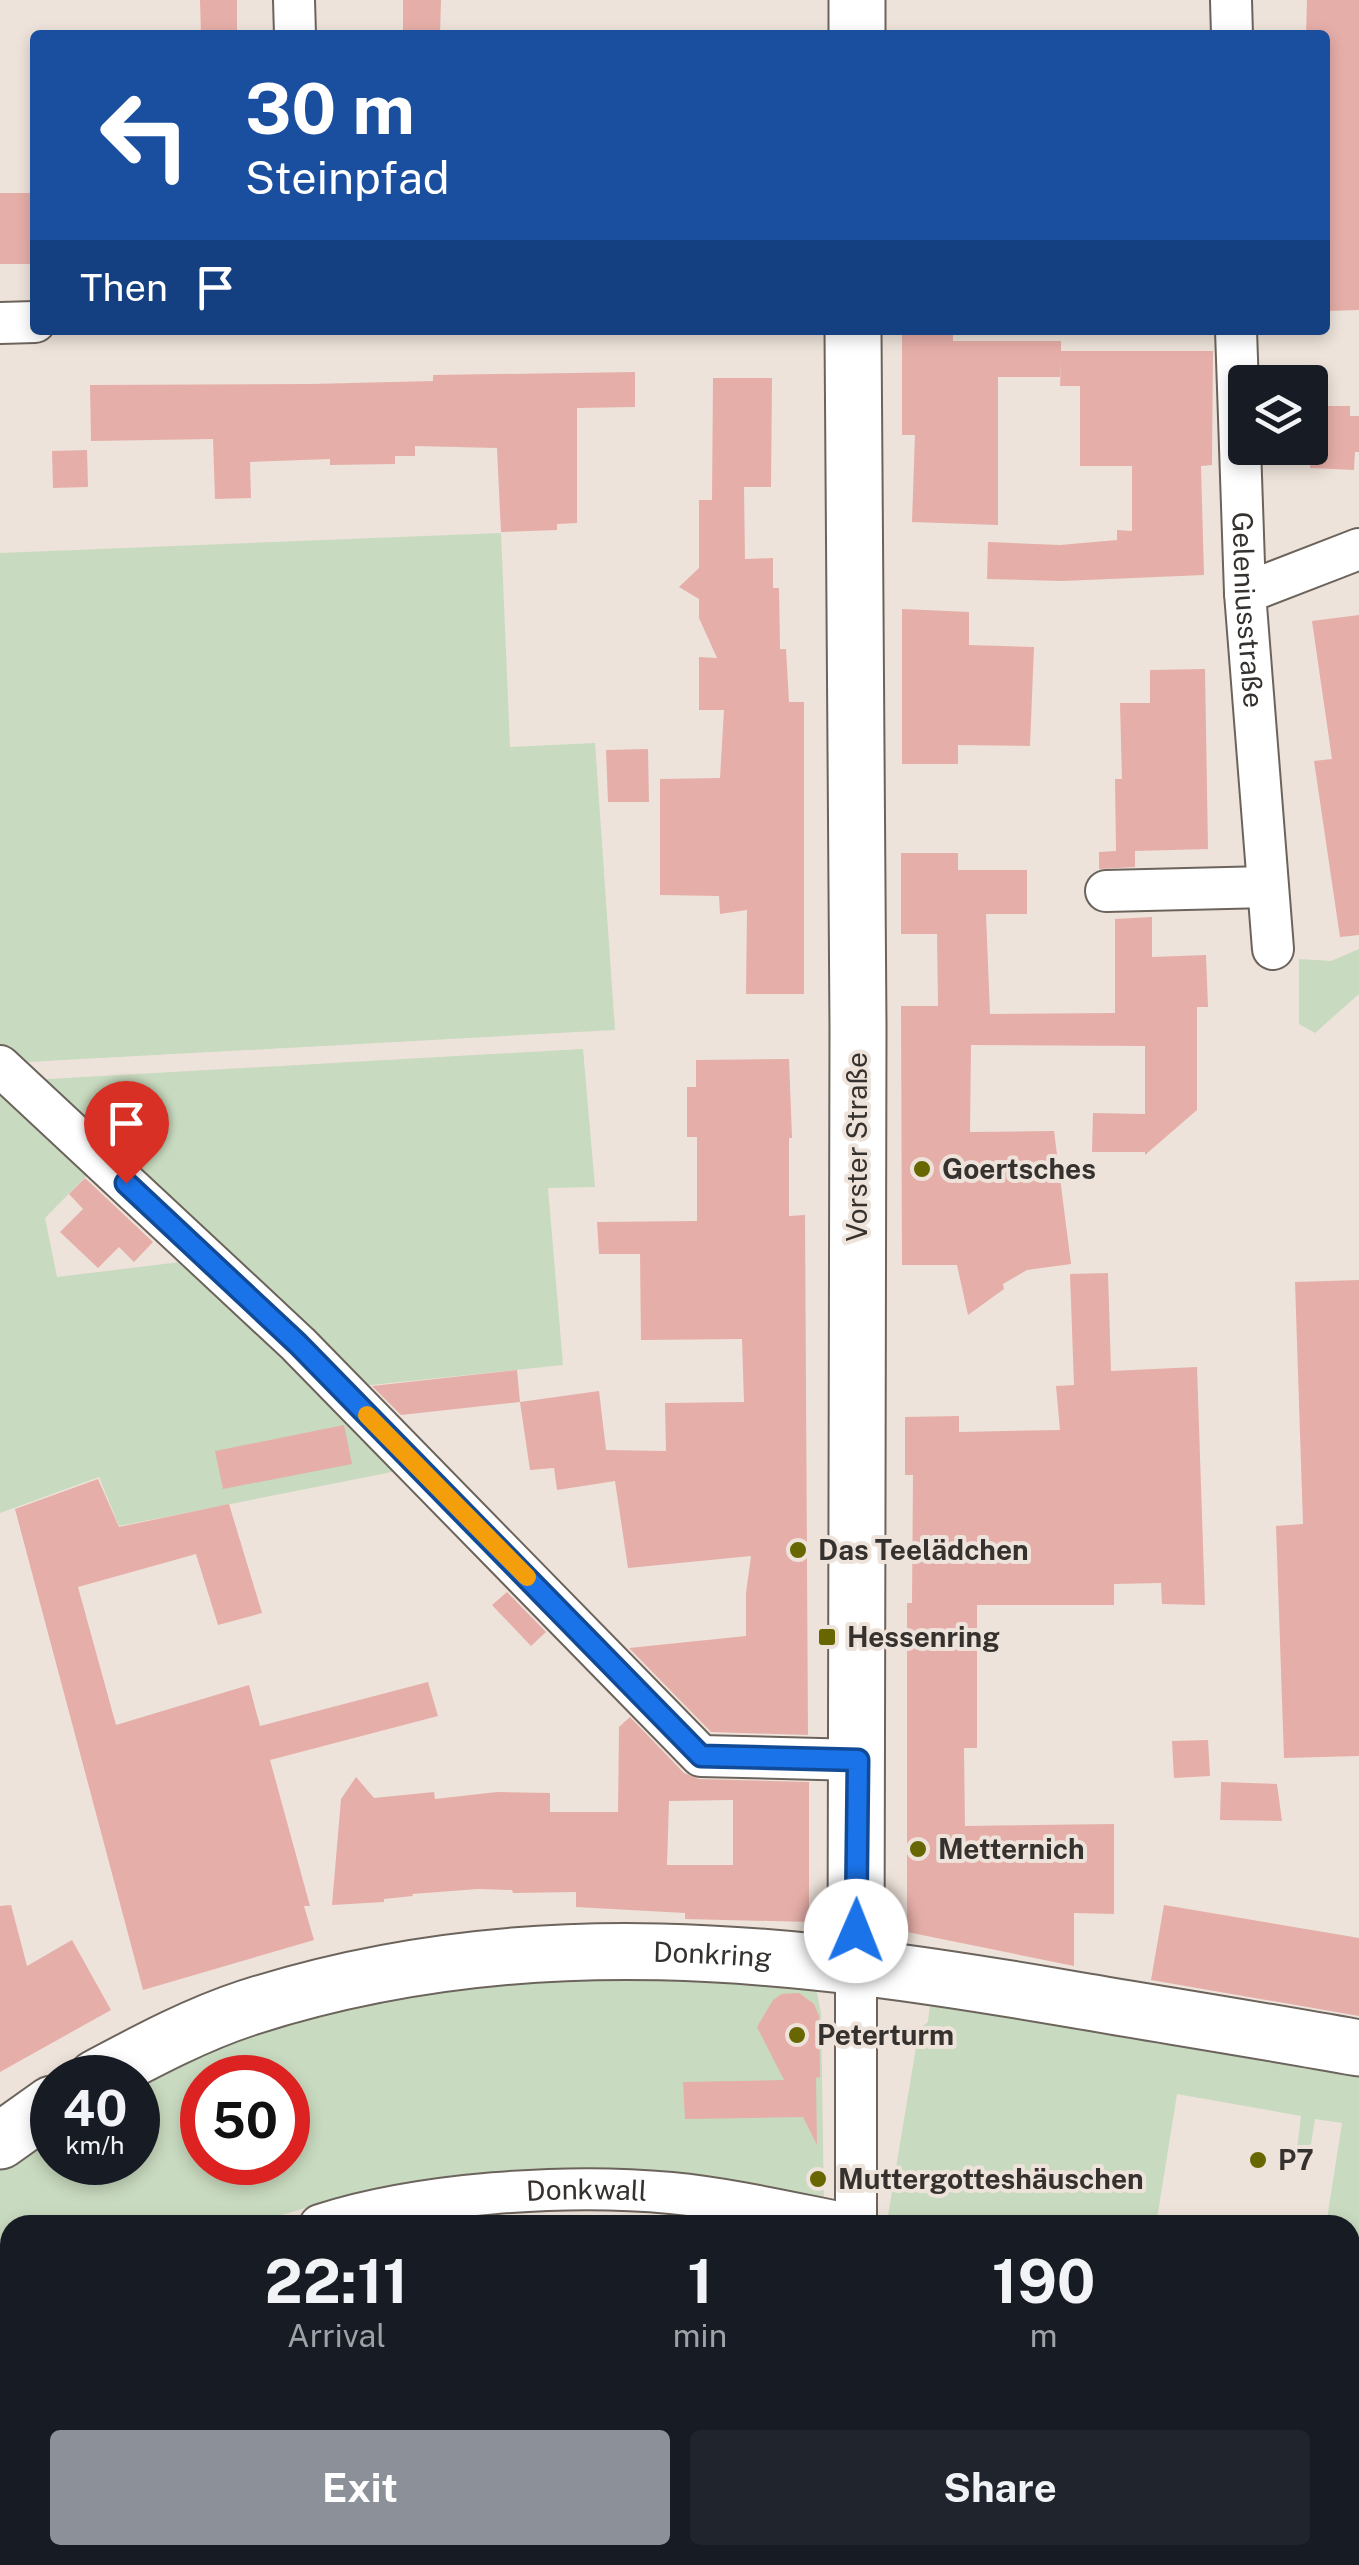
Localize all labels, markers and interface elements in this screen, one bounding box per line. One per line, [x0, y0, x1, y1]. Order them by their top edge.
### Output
text: 30 m [245, 67, 415, 150]
icon: left [80, 70, 210, 200]
text: Steinpfad [245, 151, 450, 204]
icon: arrive [188, 260, 243, 315]
text: Then [80, 265, 168, 310]
map controls [1228, 365, 1328, 465]
button: layers [1228, 365, 1328, 465]
street label: Geleniusstraße [1226, 511, 1271, 709]
street label: Vorster Straße [840, 1052, 873, 1242]
pin [84, 1081, 169, 1184]
icon: arrive [99, 1096, 154, 1151]
place label: Goertsches [942, 1152, 1096, 1185]
marker: Goertsches [911, 1158, 933, 1180]
place label: Das Teelädchen [818, 1533, 1029, 1566]
marker: Das Teelädchen [787, 1539, 809, 1561]
place label: Hessenring [847, 1620, 1000, 1653]
marker: Hessenring [816, 1626, 838, 1648]
place label: Metternich [938, 1832, 1084, 1865]
marker: Metternich [907, 1838, 929, 1860]
position arrow [804, 1879, 908, 1983]
street label: Donkring [653, 1935, 773, 1974]
place label: Peterturm [817, 2018, 954, 2051]
marker: Peterturm [786, 2024, 808, 2046]
speed limit sign: 50 [180, 2055, 310, 2185]
text: 40 [62, 2078, 128, 2137]
text: km/h [66, 2130, 124, 2160]
place label: P7 [1278, 2143, 1314, 2176]
marker: P7 [1247, 2149, 1269, 2171]
place label: Muttergotteshäuschen [838, 2162, 1144, 2195]
marker: Muttergotteshäuschen [807, 2168, 829, 2190]
street label: Donkwall [525, 2172, 648, 2207]
text: 22:11 [265, 2246, 408, 2317]
text: 1 [687, 2246, 713, 2317]
text: 190 [992, 2246, 1095, 2317]
text: Arrival [287, 2317, 386, 2354]
text: min [673, 2317, 727, 2354]
text: m [1030, 2317, 1057, 2354]
button: Exit [50, 2430, 670, 2545]
button: Share [690, 2430, 1310, 2545]

